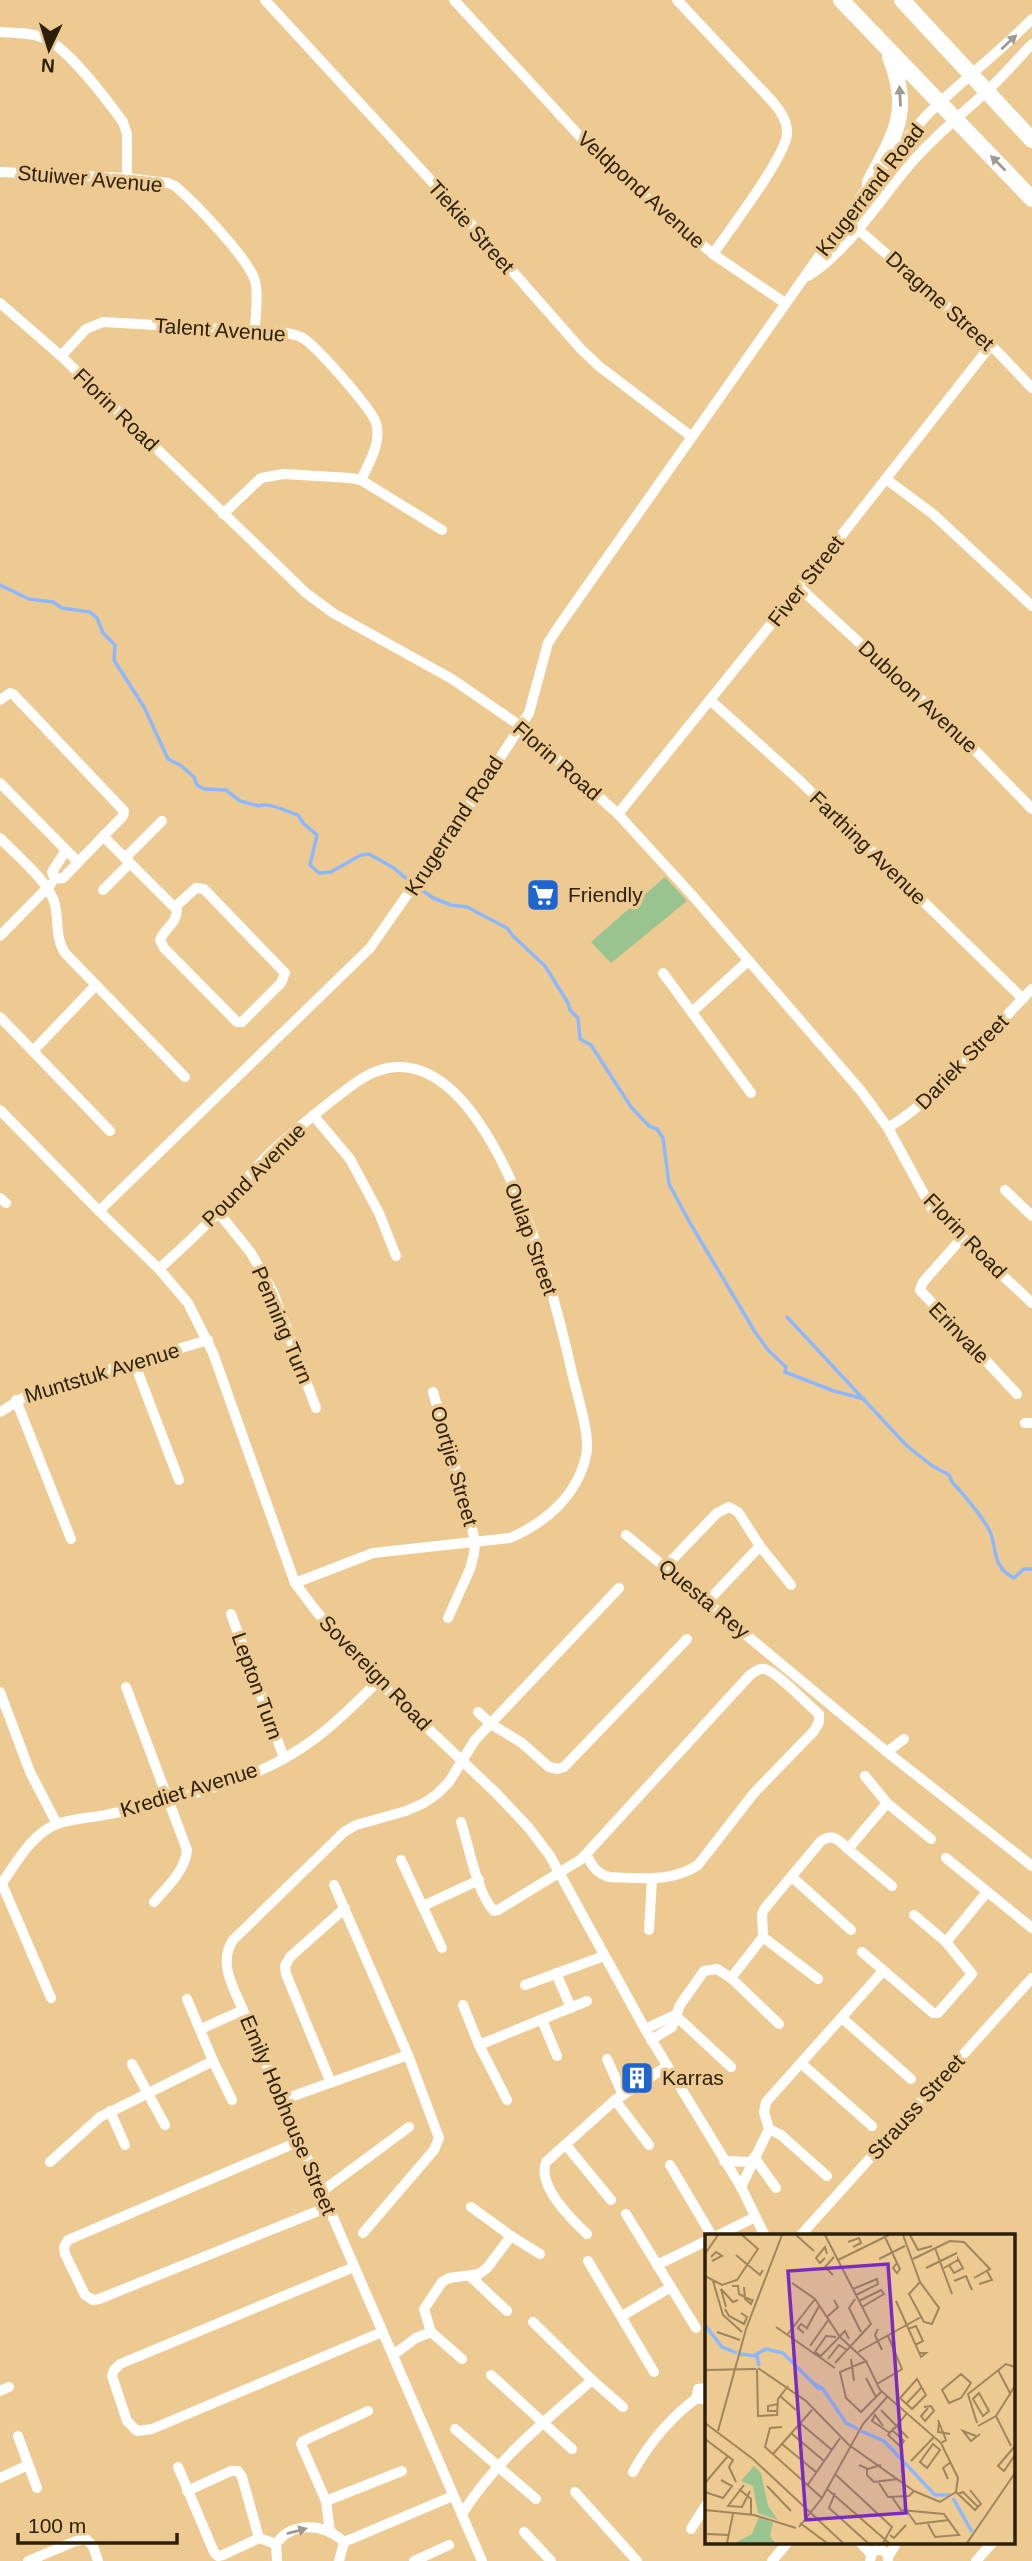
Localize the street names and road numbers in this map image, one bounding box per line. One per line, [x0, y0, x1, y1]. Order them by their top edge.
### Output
street label: Krugerrand Road [811, 119, 928, 260]
street label: Veldpond Avenue [573, 127, 710, 253]
street label: Stuiwer Avenue [17, 161, 164, 196]
street label: Tiekie Street [424, 175, 519, 278]
street label: Dragme Street [882, 246, 999, 355]
street label: Talent Avenue [154, 313, 286, 346]
street label: Florin Road [69, 364, 163, 456]
street label: Fiver Street [763, 531, 848, 631]
street label: Dubloon Avenue [854, 636, 982, 757]
street label: Florin Road [509, 716, 606, 805]
street label: Krugerrand Road [400, 752, 507, 900]
street label: Farthing Avenue [805, 786, 931, 909]
street label: Dariek Street [911, 1009, 1013, 1114]
street label: Pound Avenue [197, 1118, 310, 1231]
street label: Oulap Street [501, 1179, 562, 1298]
street label: Florin Road [919, 1189, 1011, 1283]
street label: Penning Turn [247, 1263, 317, 1387]
street label: Erinvale [925, 1297, 994, 1368]
street label: Muntstuk Avenue [22, 1338, 182, 1407]
street label: Oortjie Street [426, 1403, 483, 1529]
street label: Questa Rey [654, 1554, 755, 1643]
street label: Sovereign Road [315, 1610, 436, 1735]
street label: Lepton Turn [227, 1629, 287, 1742]
street label: Krediet Avenue [118, 1758, 260, 1821]
street label: Emily Hobhouse Street [236, 2011, 341, 2218]
street label: Strauss Street [863, 2049, 969, 2164]

